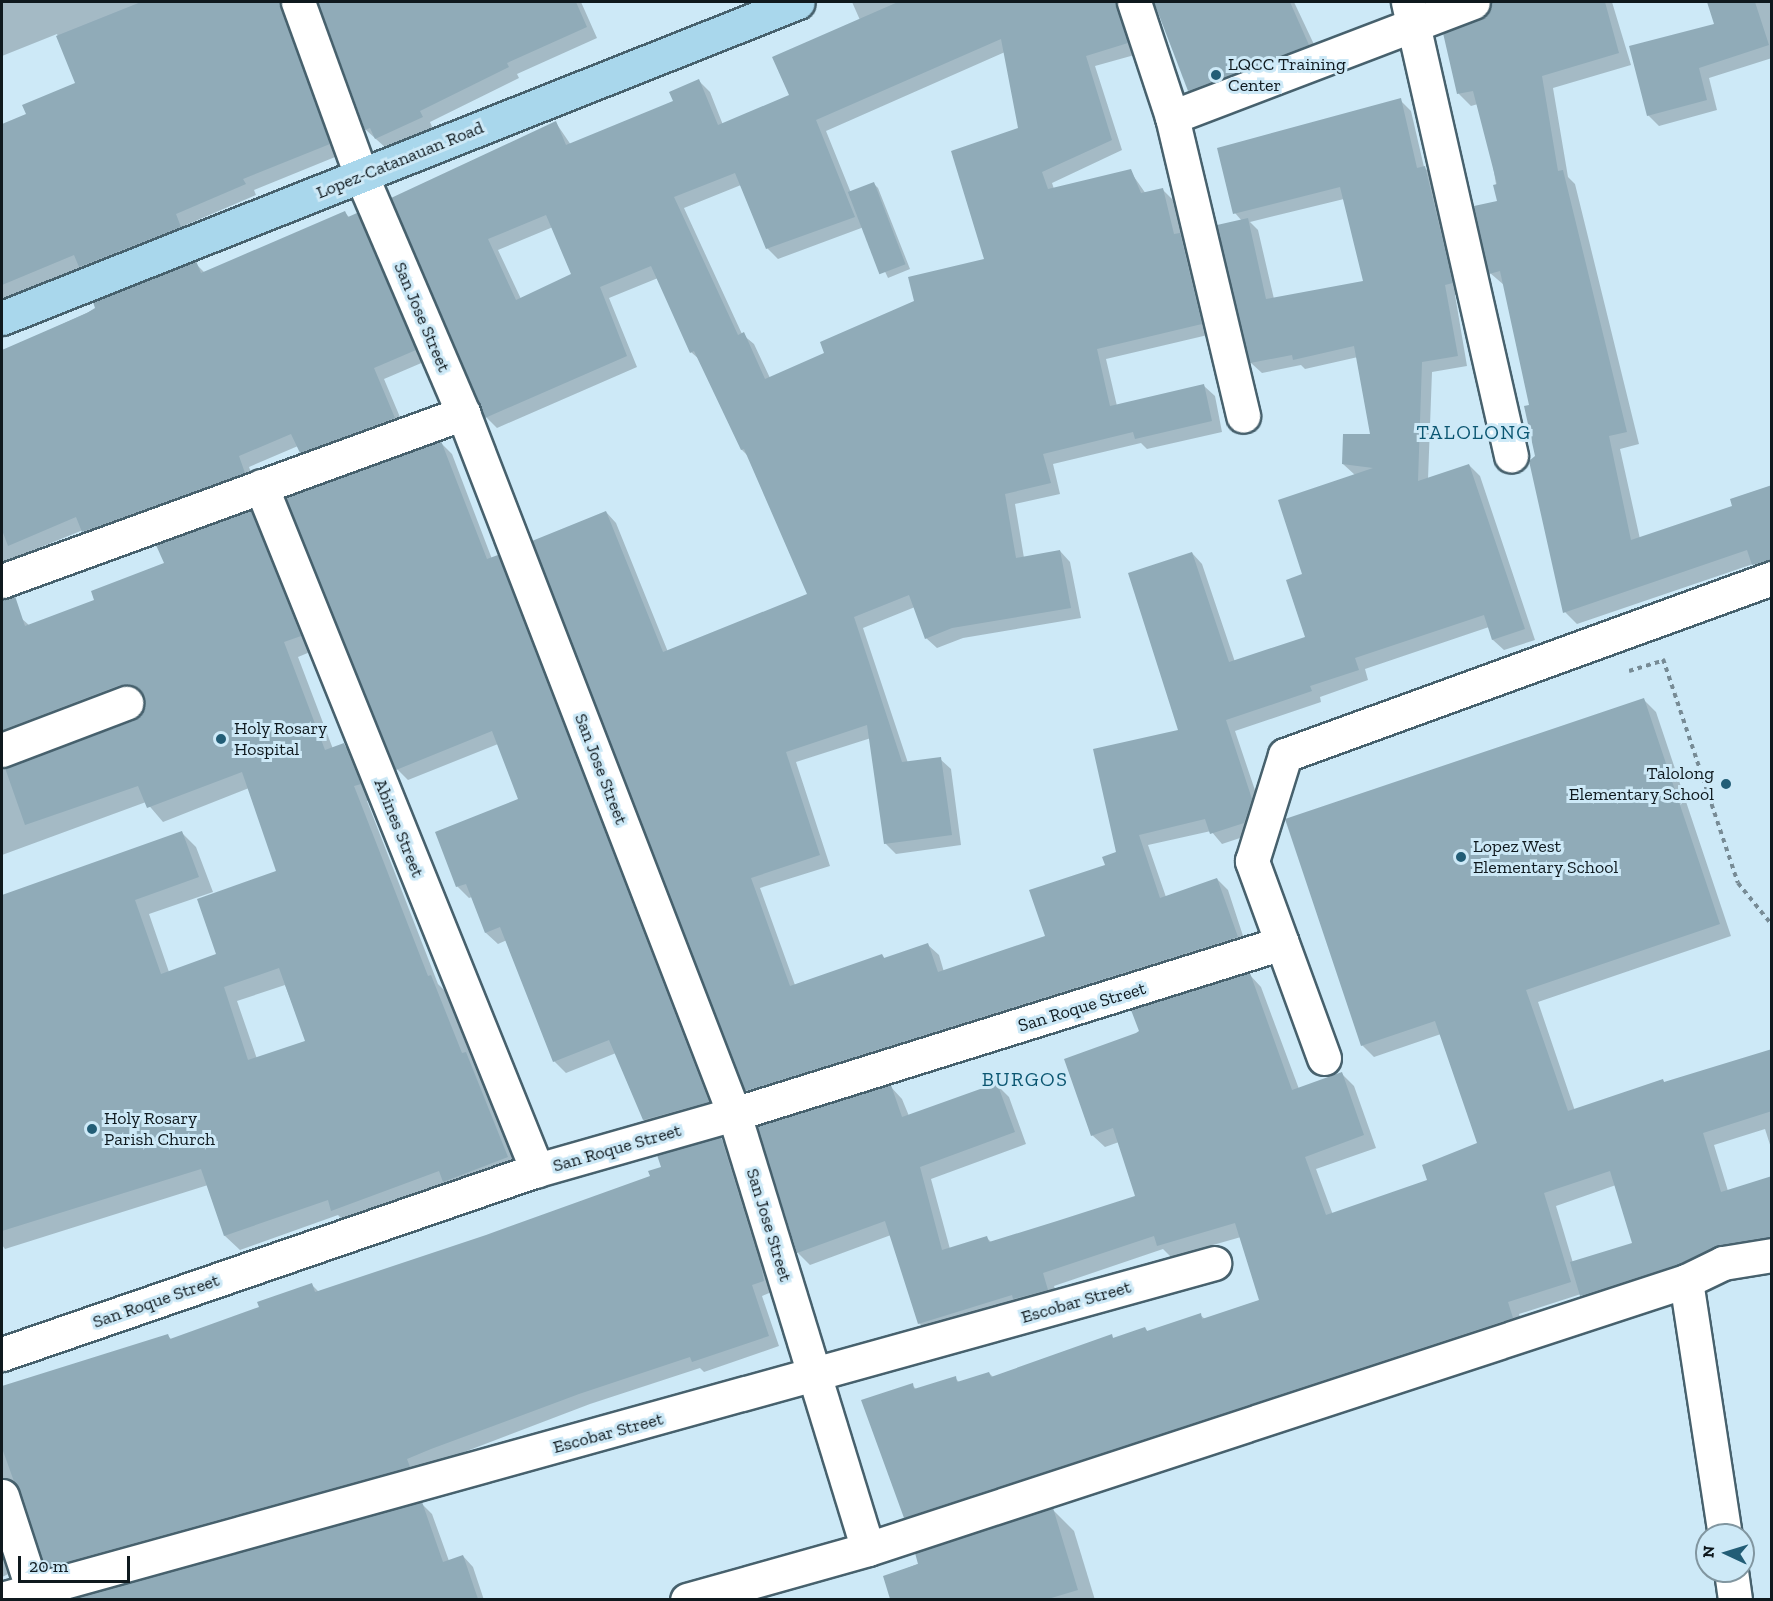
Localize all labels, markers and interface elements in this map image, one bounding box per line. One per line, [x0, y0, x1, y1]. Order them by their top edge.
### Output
place label: LQCC Training Center [1228, 54, 1346, 97]
marker: LQCC Training Center [1209, 68, 1223, 82]
street label: Lopez-Catanauan Road [313, 117, 487, 203]
street label: San Jose Street [389, 259, 455, 375]
district label: TALOLONG [1416, 420, 1532, 444]
street label: San Jose Street [570, 710, 632, 828]
place label: Holy Rosary Hospital [234, 718, 328, 760]
marker: Holy Rosary Hospital [212, 730, 230, 748]
place label: Talolong Elementary School [1568, 763, 1714, 806]
street label: Abines Street [369, 776, 429, 880]
marker: Talolong Elementary School [1719, 777, 1733, 791]
place label: Lopez West Elementary School [1473, 836, 1619, 878]
marker: Lopez West Elementary School [1454, 850, 1468, 864]
street label: San Roque Street [1015, 977, 1149, 1037]
district label: BURGOS [982, 1067, 1068, 1091]
place label: Holy Rosary Parish Church [104, 1108, 215, 1150]
street label: San Roque Street [550, 1119, 684, 1177]
marker: Holy Rosary Parish Church [85, 1122, 99, 1136]
street label: San Jose Street [741, 1166, 797, 1284]
street label: San Roque Street [90, 1269, 222, 1333]
street label: Escobar Street [1019, 1276, 1133, 1328]
street label: Escobar Street [550, 1408, 666, 1458]
north arrow [1695, 1523, 1755, 1583]
scale bar [21, 1544, 134, 1582]
text: N [1699, 1545, 1718, 1559]
text: 20 m [29, 1555, 68, 1577]

